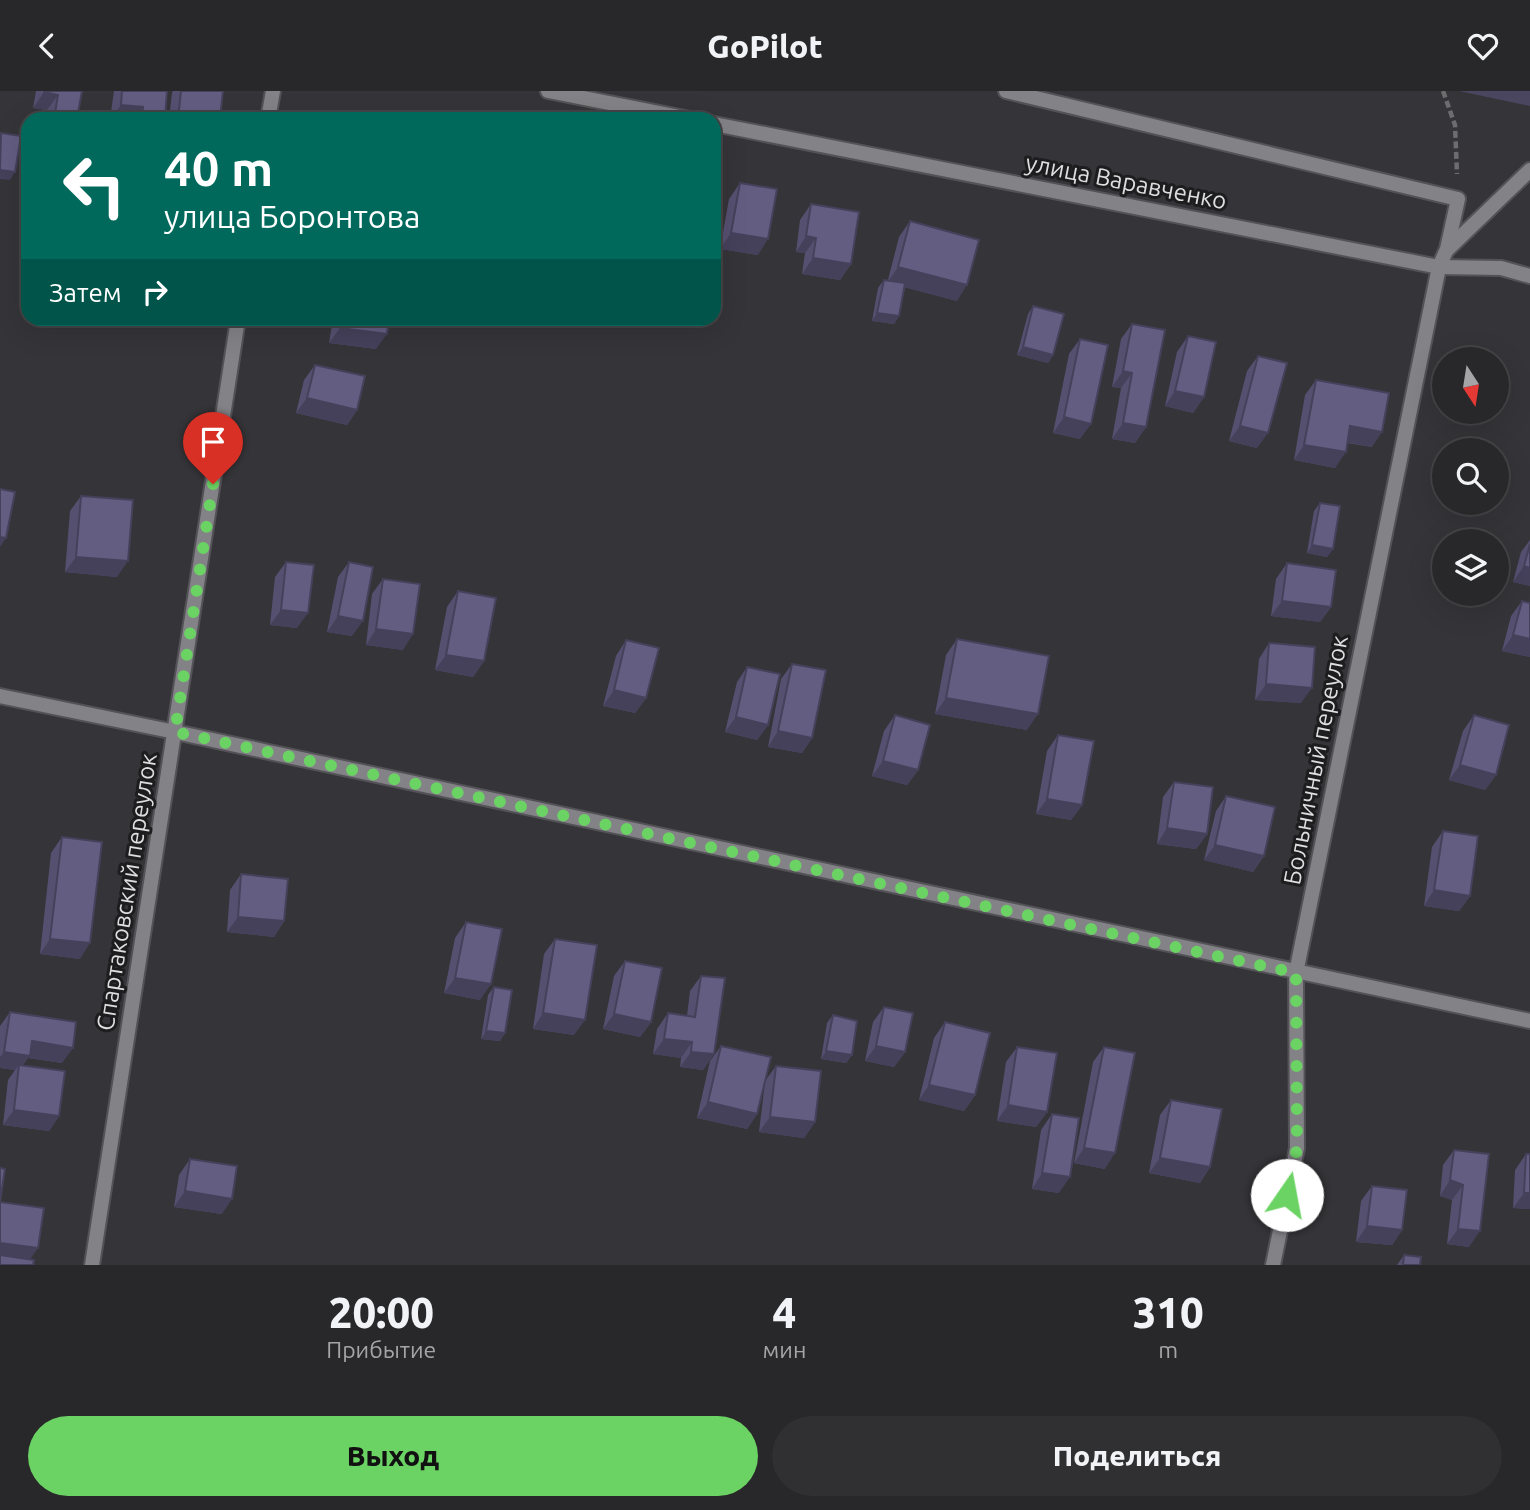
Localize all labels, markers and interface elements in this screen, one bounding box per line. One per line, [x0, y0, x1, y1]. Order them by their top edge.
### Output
icon: back [28, 27, 66, 65]
icon: heart [1464, 27, 1502, 65]
text: GoPilot [707, 28, 823, 64]
icon: left [49, 140, 140, 231]
text: 40 m [164, 140, 273, 195]
street label: улица Варавченко [1023, 149, 1229, 214]
text: улица Боронтова [164, 198, 421, 234]
icon: right [136, 273, 174, 311]
text: Затем [49, 278, 122, 307]
north arrow [1432, 347, 1508, 423]
map controls [1432, 347, 1509, 606]
pin [183, 412, 243, 484]
icon: arrive [194, 423, 232, 461]
button: search [1432, 438, 1509, 515]
button: layers [1432, 529, 1509, 606]
street label: Больничный переулок [1278, 633, 1353, 887]
street label: Спартаковский переулок [91, 751, 162, 1032]
position arrow [1250, 1158, 1324, 1232]
text: 20:00 [329, 1289, 434, 1336]
text: 4 [773, 1289, 796, 1336]
text: 310 [1133, 1289, 1204, 1336]
text: Прибытие [326, 1337, 436, 1362]
text: мин [763, 1337, 806, 1362]
text: m [1158, 1337, 1178, 1362]
button: Выход [28, 1416, 758, 1496]
button: Поделиться [772, 1416, 1502, 1496]

